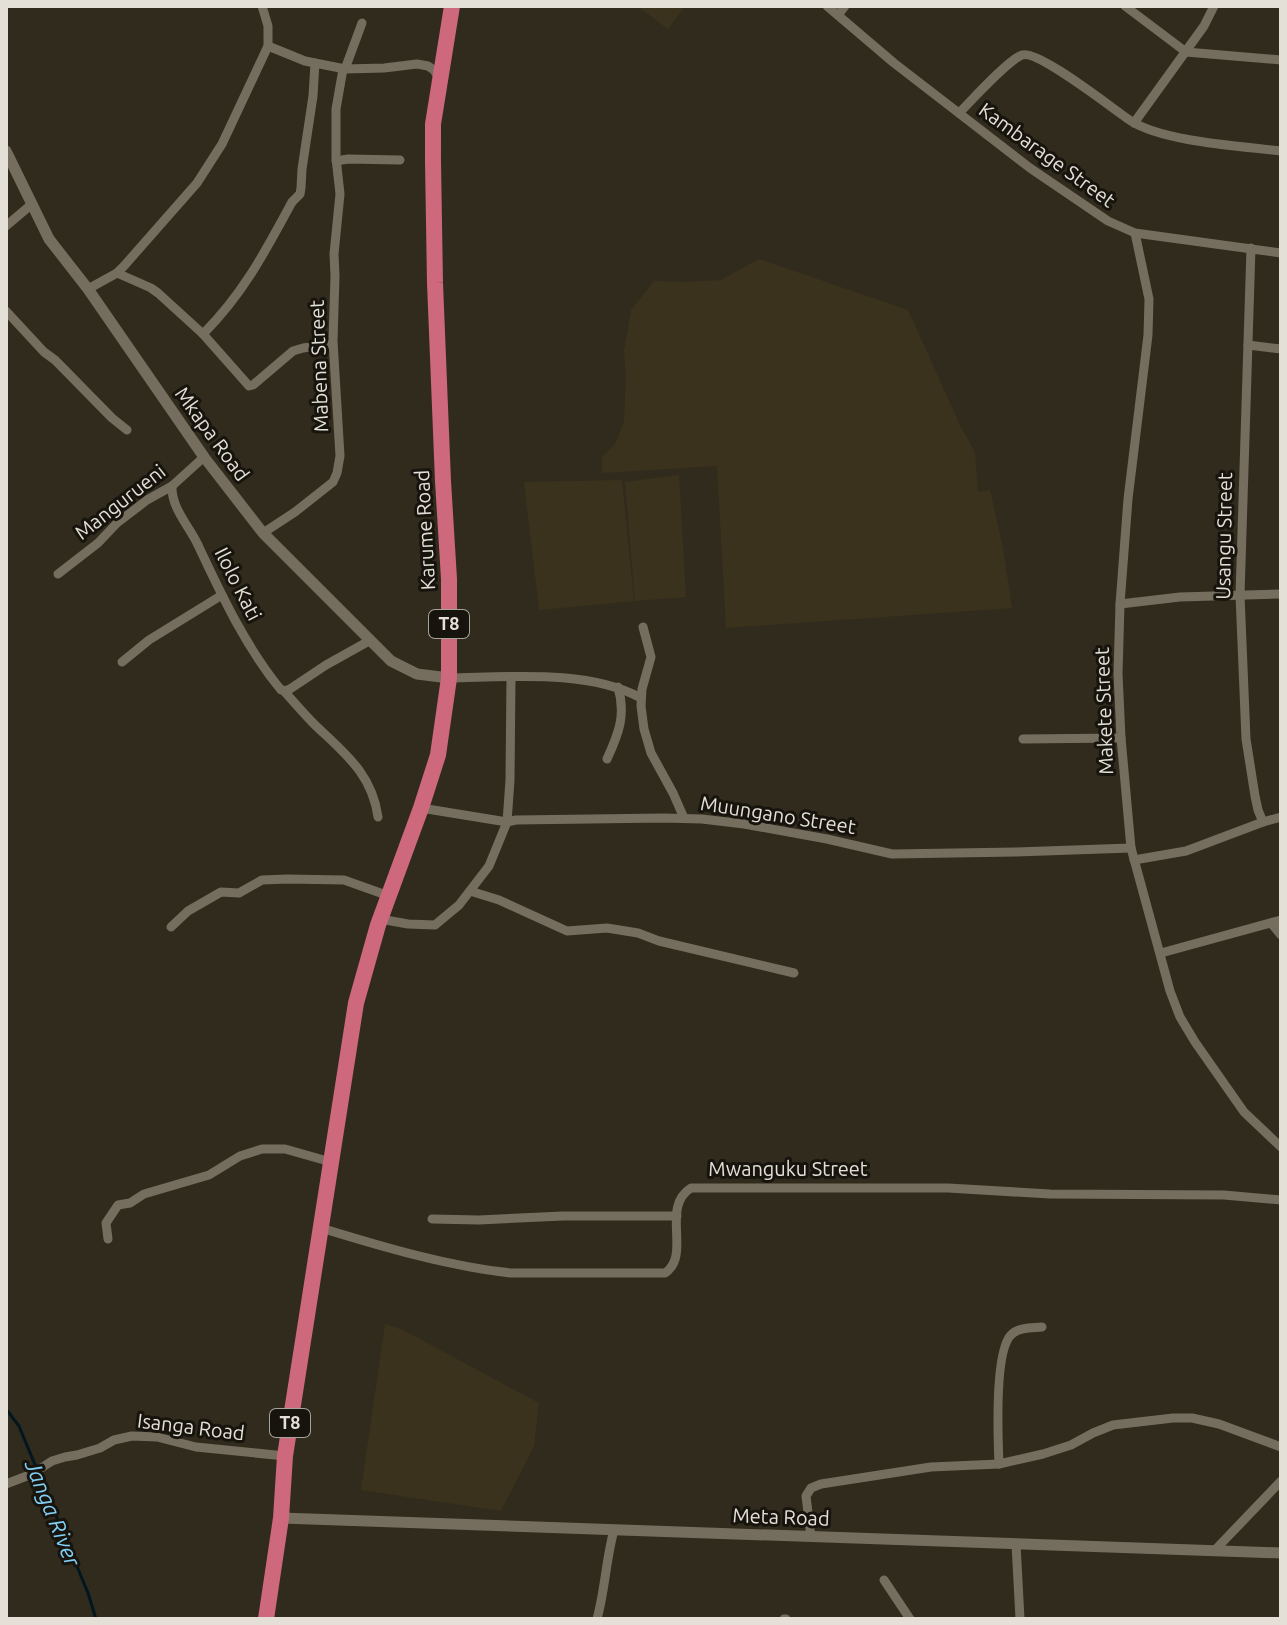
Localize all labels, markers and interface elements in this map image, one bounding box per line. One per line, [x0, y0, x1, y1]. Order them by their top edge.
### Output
street label: Kambarage Street [975, 98, 1120, 212]
street label: Mabena Street [305, 299, 332, 433]
street label: Mkapa Road [171, 382, 254, 485]
street label: Mangurueni [70, 459, 169, 544]
street label: Karume Road [410, 469, 439, 591]
street label: Usangu Street [1211, 472, 1236, 600]
street label: Ilolo Kati [210, 543, 267, 624]
road number: T8 [429, 610, 469, 638]
street label: Makete Street [1090, 647, 1117, 775]
street label: Muungano Street [699, 791, 858, 838]
street label: Mwanguku Street [708, 1157, 868, 1180]
street label: Isanga Road [136, 1409, 246, 1444]
road number: T8 [270, 1409, 310, 1437]
water label: Janga River [20, 1455, 86, 1570]
street label: Meta Road [732, 1503, 830, 1530]

